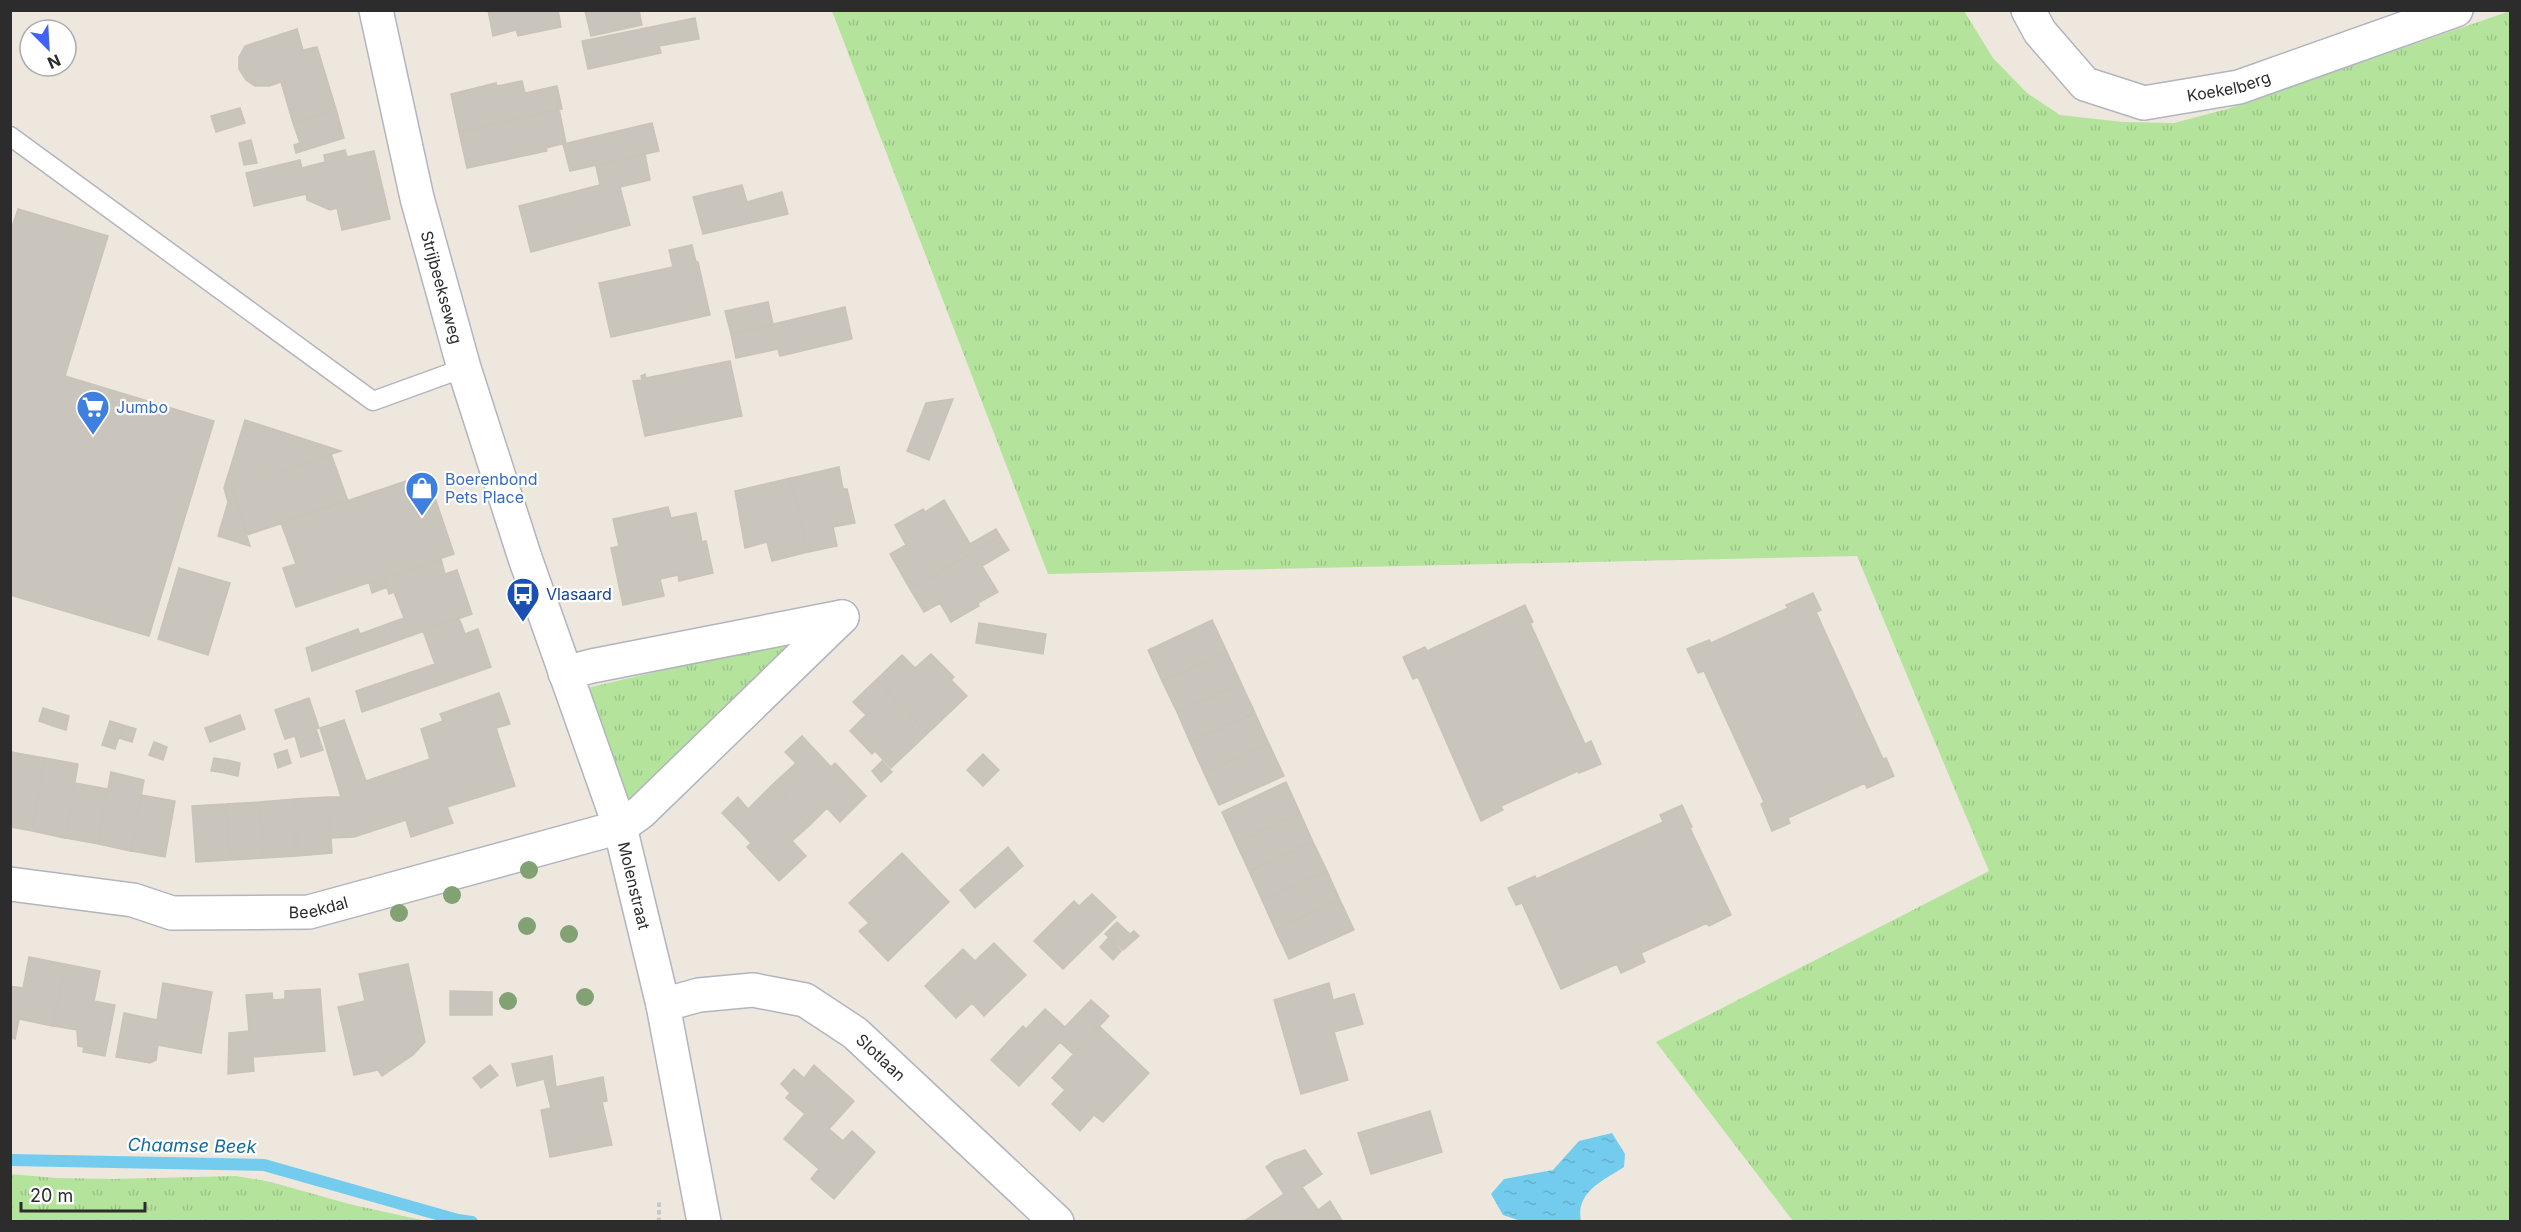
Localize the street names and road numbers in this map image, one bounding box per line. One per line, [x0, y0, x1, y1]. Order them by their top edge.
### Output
street label: Koekelberg [2185, 67, 2273, 106]
street label: Strijbeekseweg [417, 229, 467, 346]
street label: Molenstraat [614, 840, 654, 932]
street label: Beekdal [289, 892, 350, 922]
street label: Slotlaan [852, 1029, 910, 1085]

